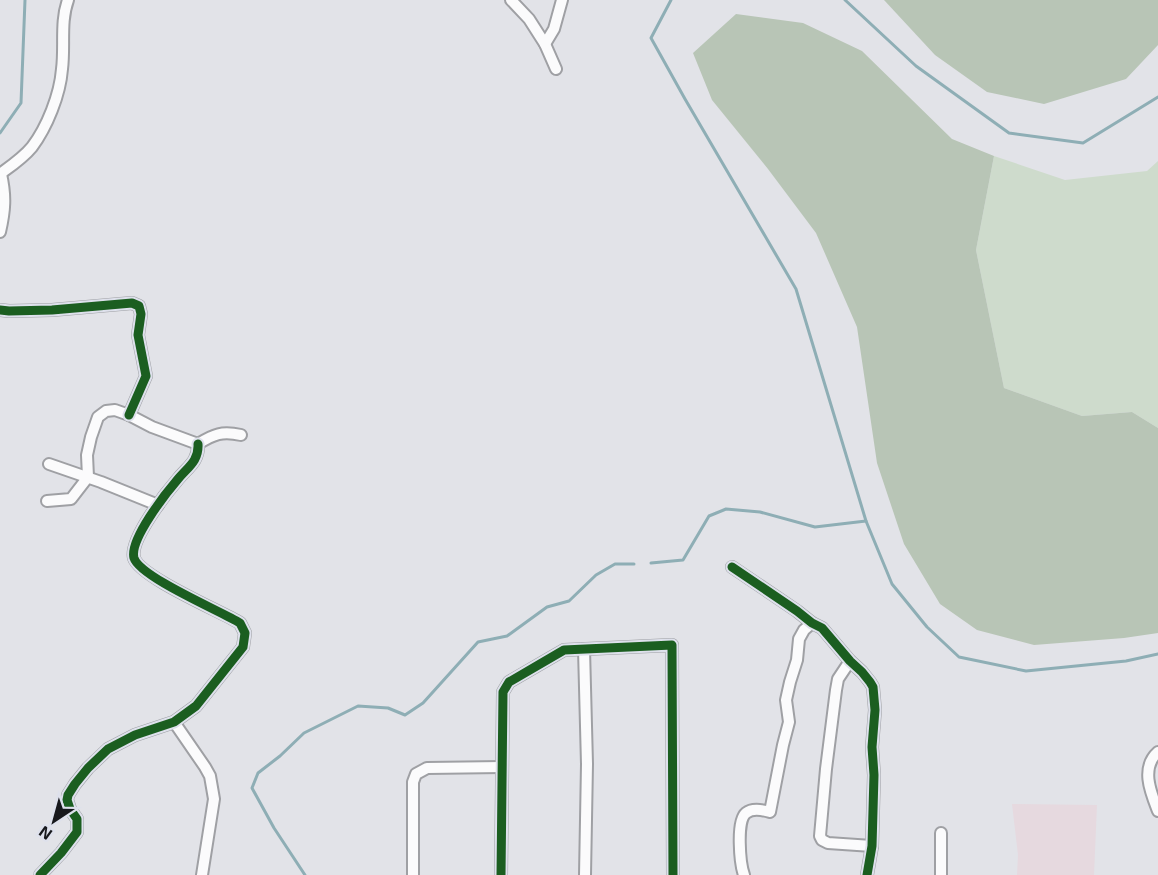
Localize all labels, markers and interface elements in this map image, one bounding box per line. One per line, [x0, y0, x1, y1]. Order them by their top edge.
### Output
north arrow [24, 791, 84, 851]
text: N [35, 822, 55, 845]

